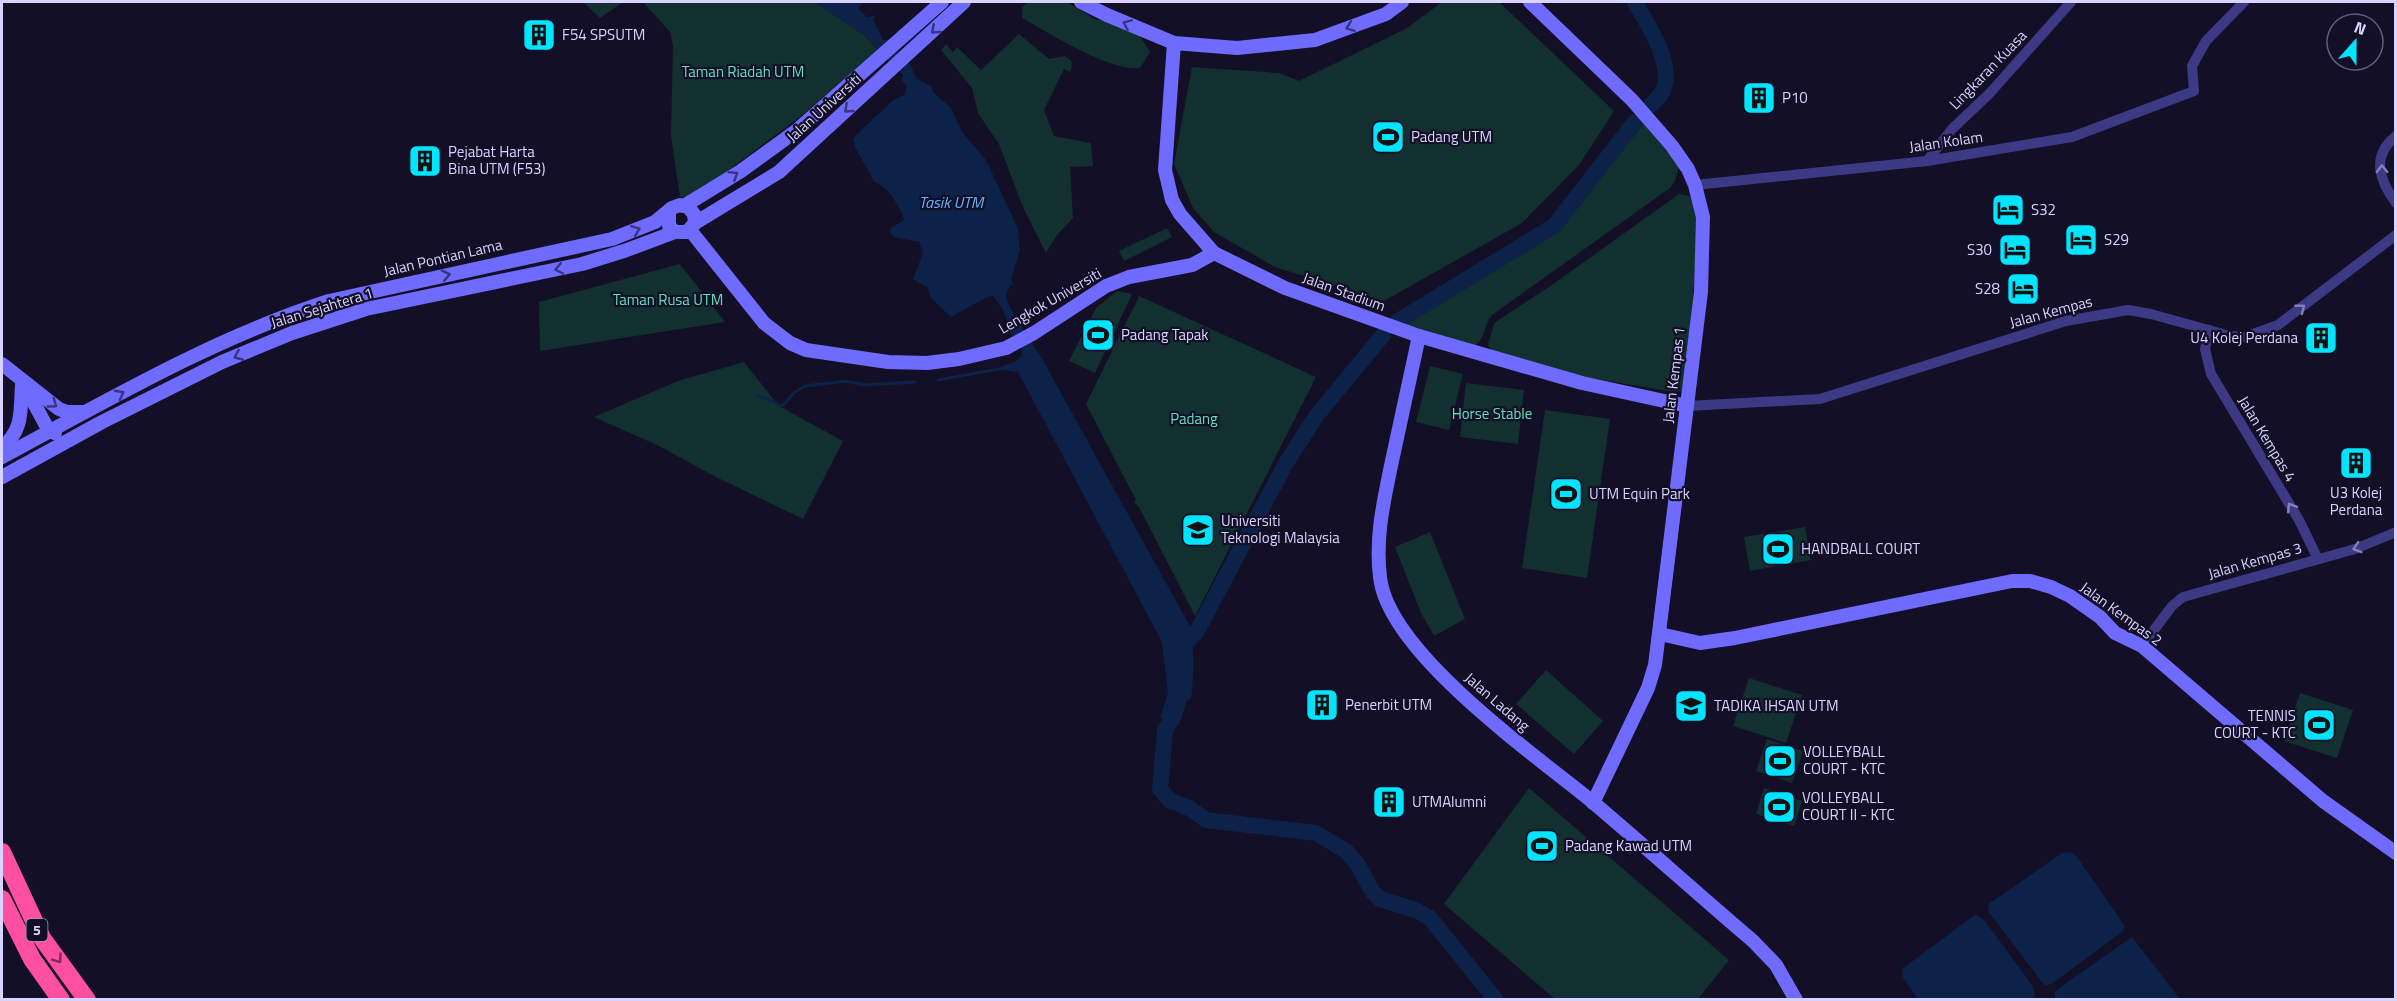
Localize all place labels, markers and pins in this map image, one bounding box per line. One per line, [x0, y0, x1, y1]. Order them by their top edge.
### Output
building icon: F54 SPSUTM [521, 17, 557, 53]
place label: F54 SPSUTM [562, 23, 645, 46]
building icon: P10 [1741, 80, 1777, 116]
place label: P10 [1782, 86, 1808, 109]
sports icon: Padang UTM [1370, 119, 1406, 155]
place label: Padang UTM [1411, 125, 1492, 148]
place label: Pejabat Harta Bina UTM (F53) [448, 140, 545, 180]
building icon: Pejabat Harta Bina UTM (F53) [407, 143, 443, 179]
hotel icon: S32 [1990, 192, 2026, 228]
place label: S32 [2031, 198, 2056, 221]
hotel icon: S29 [2063, 222, 2099, 258]
place label: S29 [2104, 228, 2129, 251]
hotel icon: S30 [1997, 232, 2033, 268]
place label: S30 [1967, 238, 1992, 261]
hotel icon: S28 [2005, 271, 2041, 307]
place label: S28 [1975, 277, 2000, 300]
sports icon: Padang Tapak [1080, 317, 1116, 353]
building icon: U4 Kolej Perdana [2303, 320, 2339, 356]
place label: Padang Tapak [1121, 323, 1209, 346]
place label: U4 Kolej Perdana [2190, 326, 2298, 349]
building icon: U3 Kolej Perdana [2338, 445, 2374, 481]
sports icon: UTM Equin Park [1548, 476, 1584, 512]
place label: U3 Kolej Perdana [2330, 481, 2383, 521]
place label: UTM Equin Park [1589, 482, 1690, 505]
place label: Universiti Teknologi Malaysia [1221, 509, 1340, 549]
school or university icon: Universiti Teknologi Malaysia [1180, 512, 1216, 548]
sports icon: HANDBALL COURT [1760, 531, 1796, 567]
place label: HANDBALL COURT [1801, 537, 1920, 560]
building icon: Penerbit UTM [1304, 687, 1340, 723]
school or university icon: TADIKA IHSAN UTM [1673, 688, 1709, 724]
place label: Penerbit UTM [1345, 693, 1432, 716]
place label: TADIKA IHSAN UTM [1714, 694, 1839, 717]
place label: TENNIS COURT - KTC [2214, 704, 2296, 744]
sports icon: TENNIS COURT - KTC [2301, 707, 2337, 743]
place label: VOLLEYBALL COURT - KTC [1803, 740, 1885, 780]
sports icon: VOLLEYBALL COURT - KTC [1762, 743, 1798, 779]
building icon: UTMAlumni [1371, 784, 1407, 820]
place label: VOLLEYBALL COURT II - KTC [1802, 786, 1895, 826]
sports icon: VOLLEYBALL COURT II - KTC [1761, 789, 1797, 825]
place label: UTMAlumni [1412, 790, 1486, 813]
sports icon: Padang Kawad UTM [1524, 828, 1560, 864]
place label: Padang Kawad UTM [1565, 834, 1692, 857]

